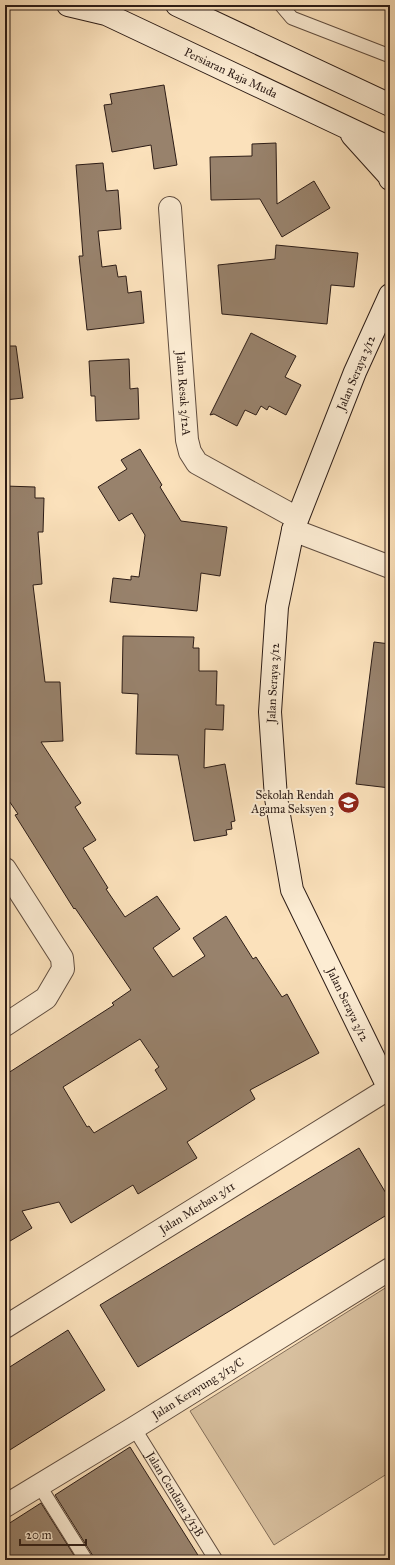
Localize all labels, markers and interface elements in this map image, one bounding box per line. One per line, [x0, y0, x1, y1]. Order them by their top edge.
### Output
street label: Persiaran Raja Muda [182, 45, 280, 101]
street label: Jalan Seraya 3/12 [333, 333, 379, 415]
street label: Jalan Resak 3/12A [172, 349, 194, 436]
street label: Jalan Seraya 3/12 [264, 642, 283, 725]
place label: Sekolah Rendah Agama Seksyen 3 [250, 788, 334, 817]
school or university icon: Sekolah Rendah Agama Seksyen 3 [336, 789, 362, 815]
street label: Jalan Seraya 3/12 [322, 963, 372, 1044]
street label: Jalan Merbau 3/11 [155, 1179, 238, 1238]
street label: Jalan Kerayung 3/13/C [148, 1354, 247, 1424]
street label: Jalan Cendana 3/13B [142, 1447, 207, 1539]
scale bar [20, 1521, 86, 1547]
text: 20 m [26, 1528, 52, 1542]

